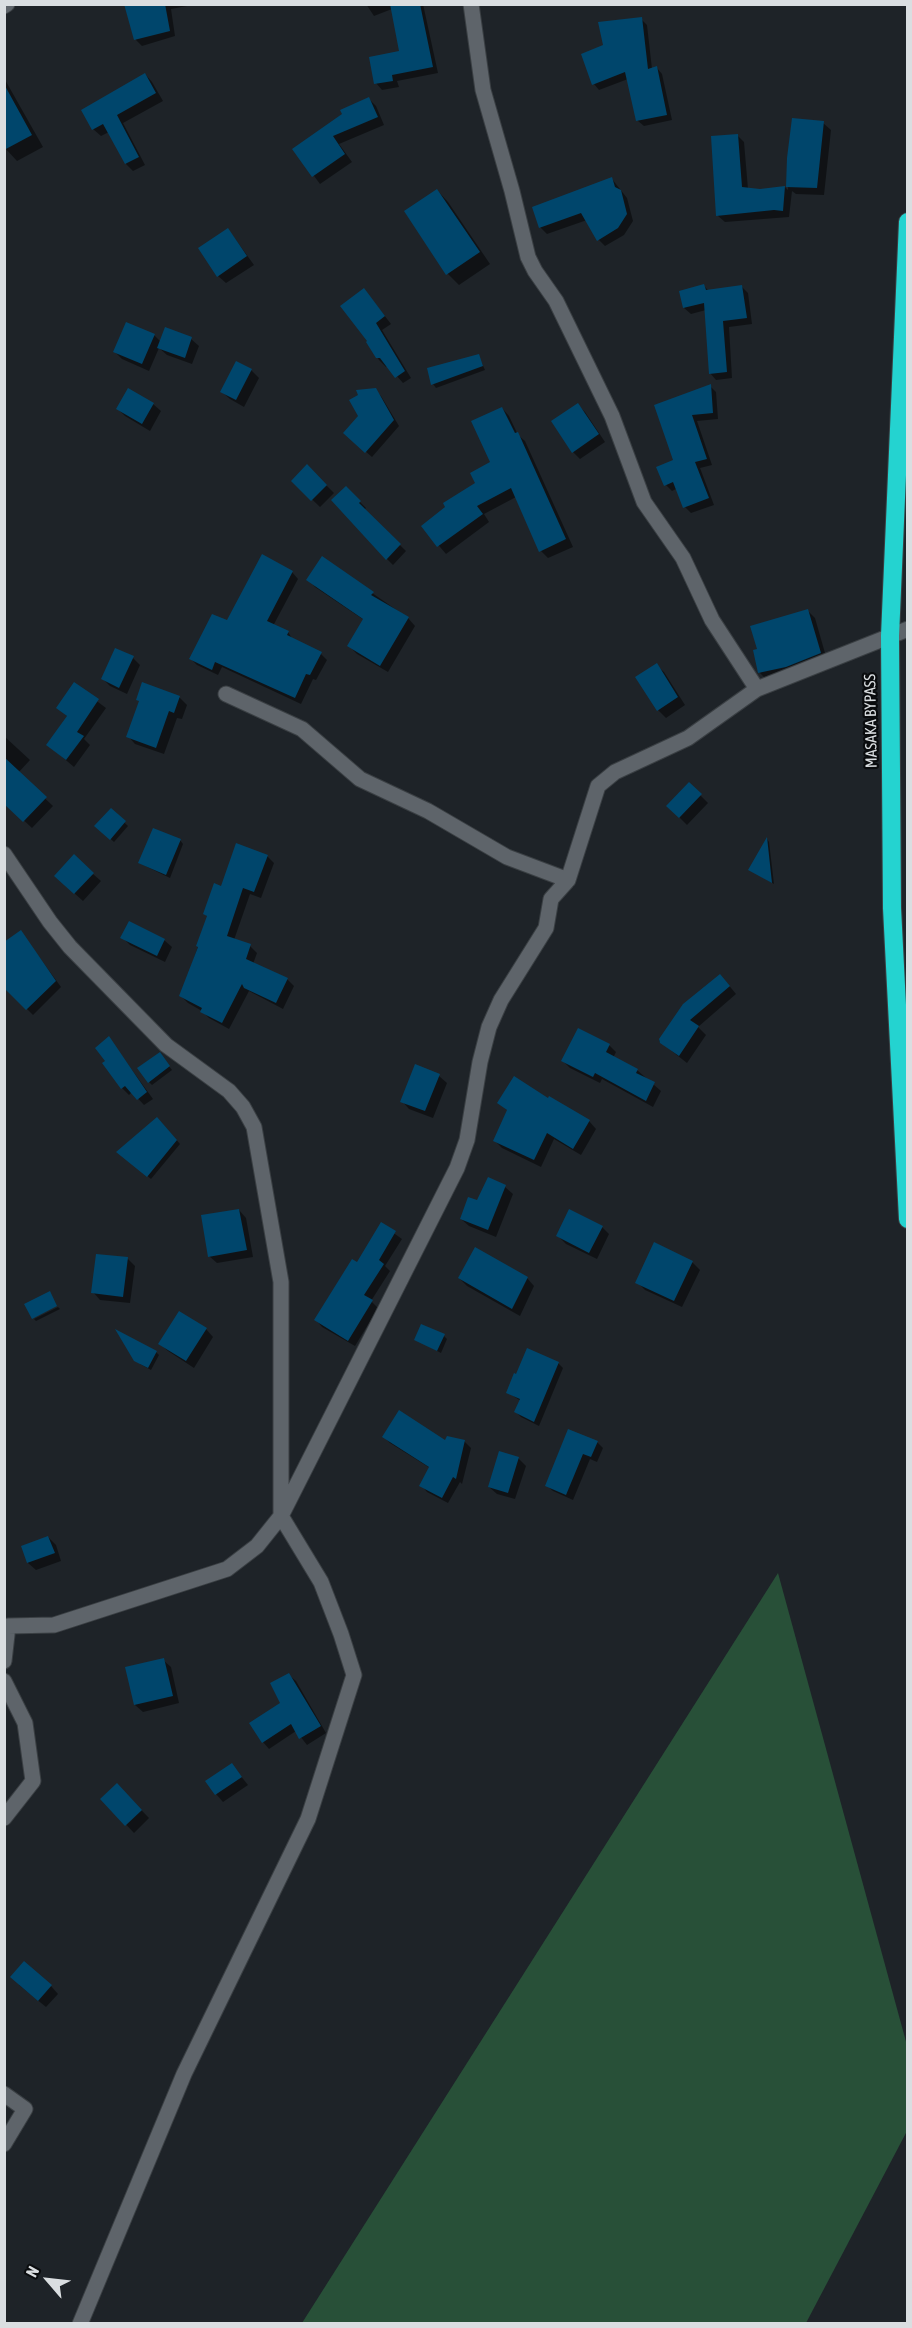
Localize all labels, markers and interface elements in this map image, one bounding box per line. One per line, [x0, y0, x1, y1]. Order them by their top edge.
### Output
street label: MASAKA BYPASS [861, 674, 881, 768]
north arrow [18, 2250, 78, 2310]
text: N [22, 2263, 42, 2280]

